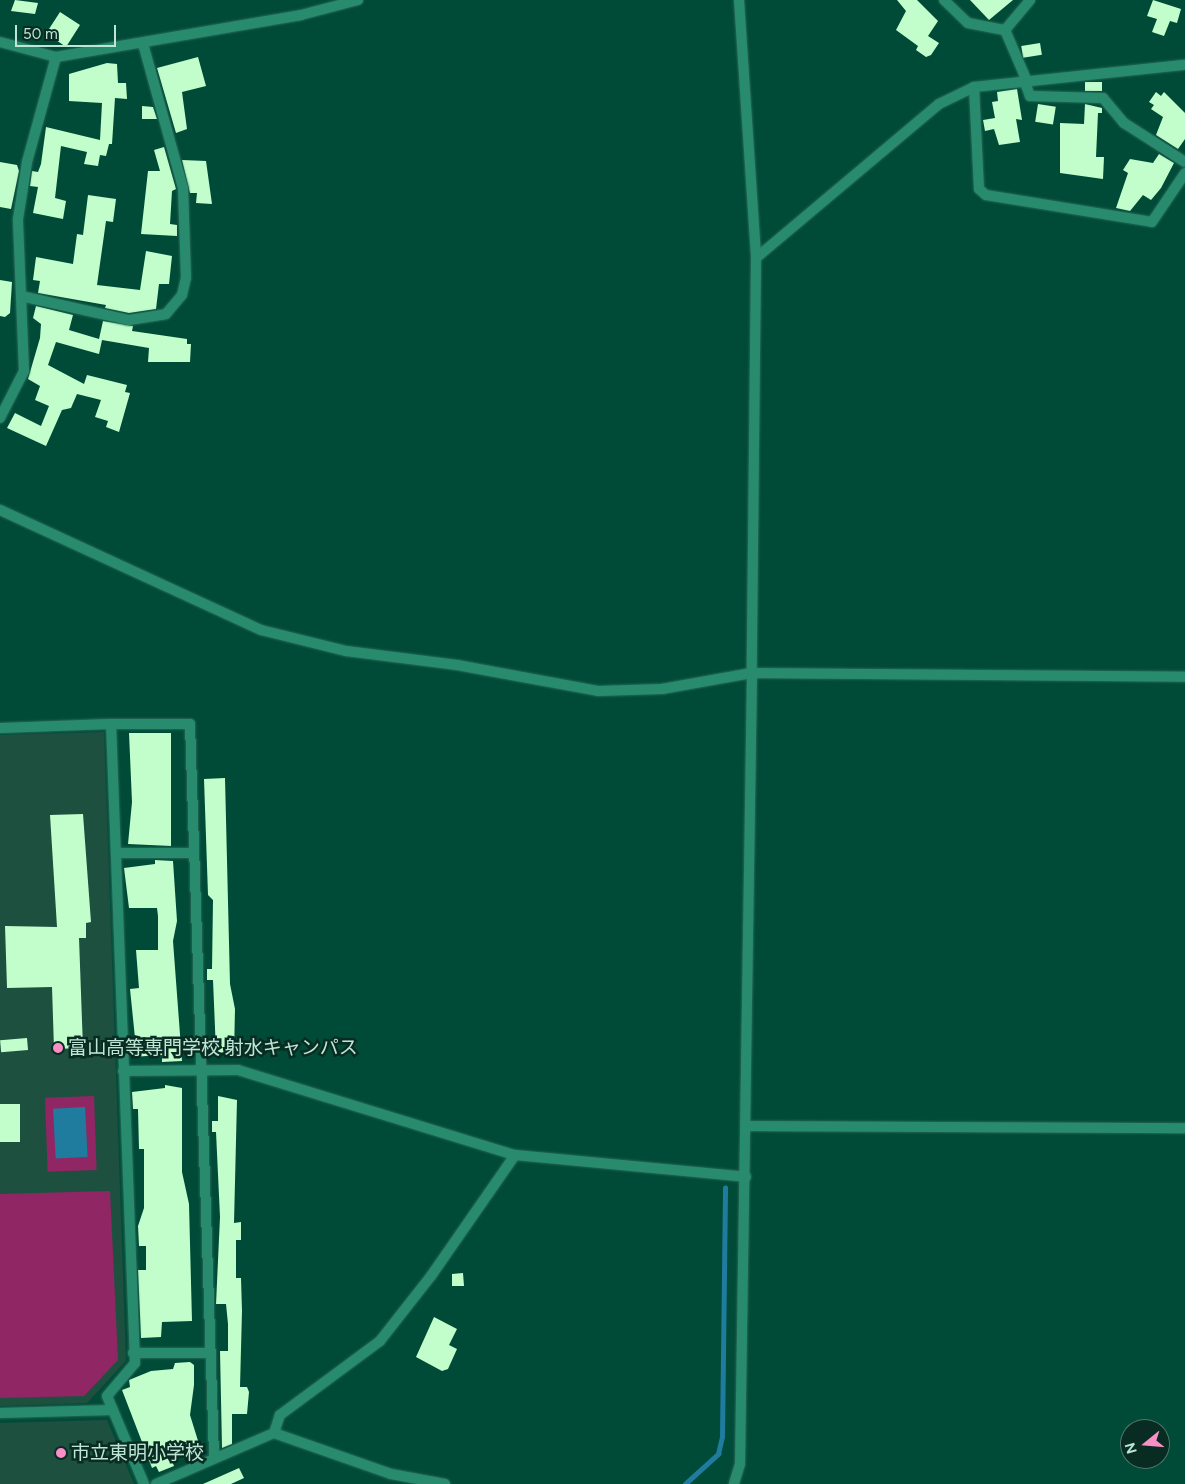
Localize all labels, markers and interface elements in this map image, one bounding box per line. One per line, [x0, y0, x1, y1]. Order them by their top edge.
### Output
scale bar [18, 15, 119, 47]
text: 50 m [23, 25, 58, 43]
place label: 富山高等専門学校 射水キャンパス [68, 1037, 358, 1059]
marker: 富山高等専門学校 射水キャンパス [52, 1042, 64, 1054]
north arrow [1120, 1419, 1170, 1469]
text: N [1121, 1441, 1141, 1456]
place label: 市立東明小学校 [71, 1442, 204, 1464]
marker: 市立東明小学校 [55, 1447, 67, 1459]

